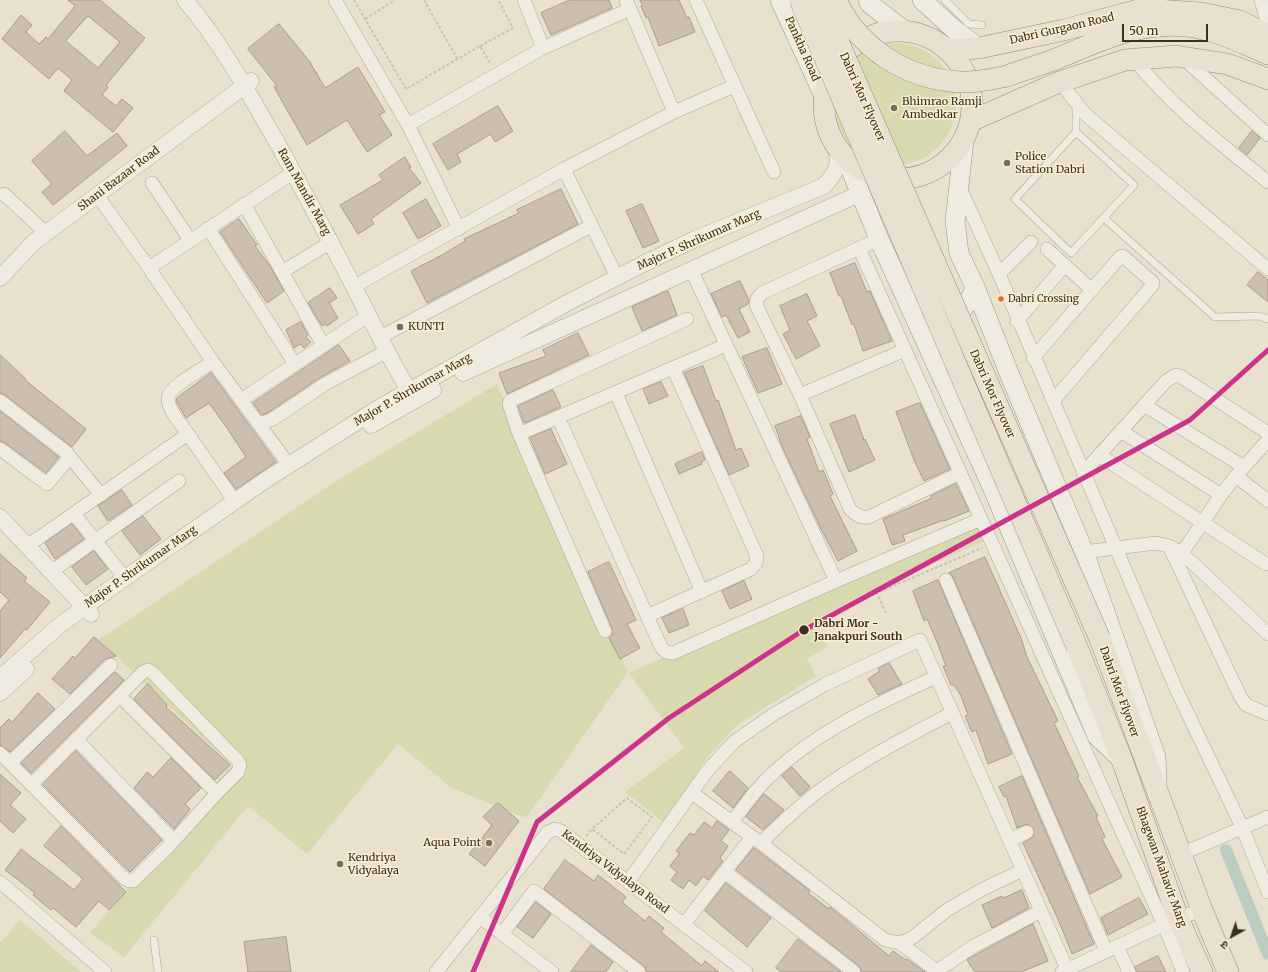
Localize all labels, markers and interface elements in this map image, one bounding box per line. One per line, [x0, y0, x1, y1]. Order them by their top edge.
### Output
street label: Dabri Gurgaon Road [1008, 11, 1116, 47]
street label: Pankha Road [782, 15, 822, 83]
scale bar [1124, 16, 1210, 42]
text: 50 m [1129, 23, 1158, 38]
street label: Dabri Mor Flyover [836, 50, 888, 144]
place label: Bhimrao Ramji Ambedkar [902, 95, 982, 121]
marker: Bhimrao Ramji Ambedkar [889, 103, 899, 113]
street label: Shani Bazaar Road [75, 144, 163, 214]
street label: Ram Mandir Marg [275, 146, 333, 238]
place label: Police Station Dabri [1015, 150, 1085, 176]
marker: Police Station Dabri [1002, 158, 1012, 168]
street label: Major P. Shrikumar Marg [635, 207, 763, 273]
place label: Dabri Crossing [1008, 293, 1079, 305]
marker: Dabri Crossing [996, 294, 1006, 304]
place label: KUNTI [408, 320, 445, 334]
marker: KUNTI [395, 322, 405, 332]
street label: Dabri Mor Flyover [966, 347, 1018, 441]
street label: Major P. Shrikumar Marg [352, 351, 474, 429]
street label: Major P. Shrikumar Marg [83, 523, 199, 611]
place label: Dabri Mor - Janakpuri South [814, 617, 902, 643]
marker: Dabri Mor - Janakpuri South [797, 623, 811, 637]
street label: Dabri Mor Flyover [1096, 645, 1142, 739]
street label: Bhagwan Mahavir Marg [1133, 805, 1189, 929]
street label: Kendriya Vidyalaya Road [559, 827, 671, 917]
place label: Aqua Point [423, 836, 481, 850]
marker: Aqua Point [484, 838, 494, 848]
place label: Kendriya Vidyalaya [348, 851, 399, 877]
marker: Kendriya Vidyalaya [335, 859, 345, 869]
north arrow [1212, 916, 1252, 956]
text: उ [1217, 938, 1231, 953]

